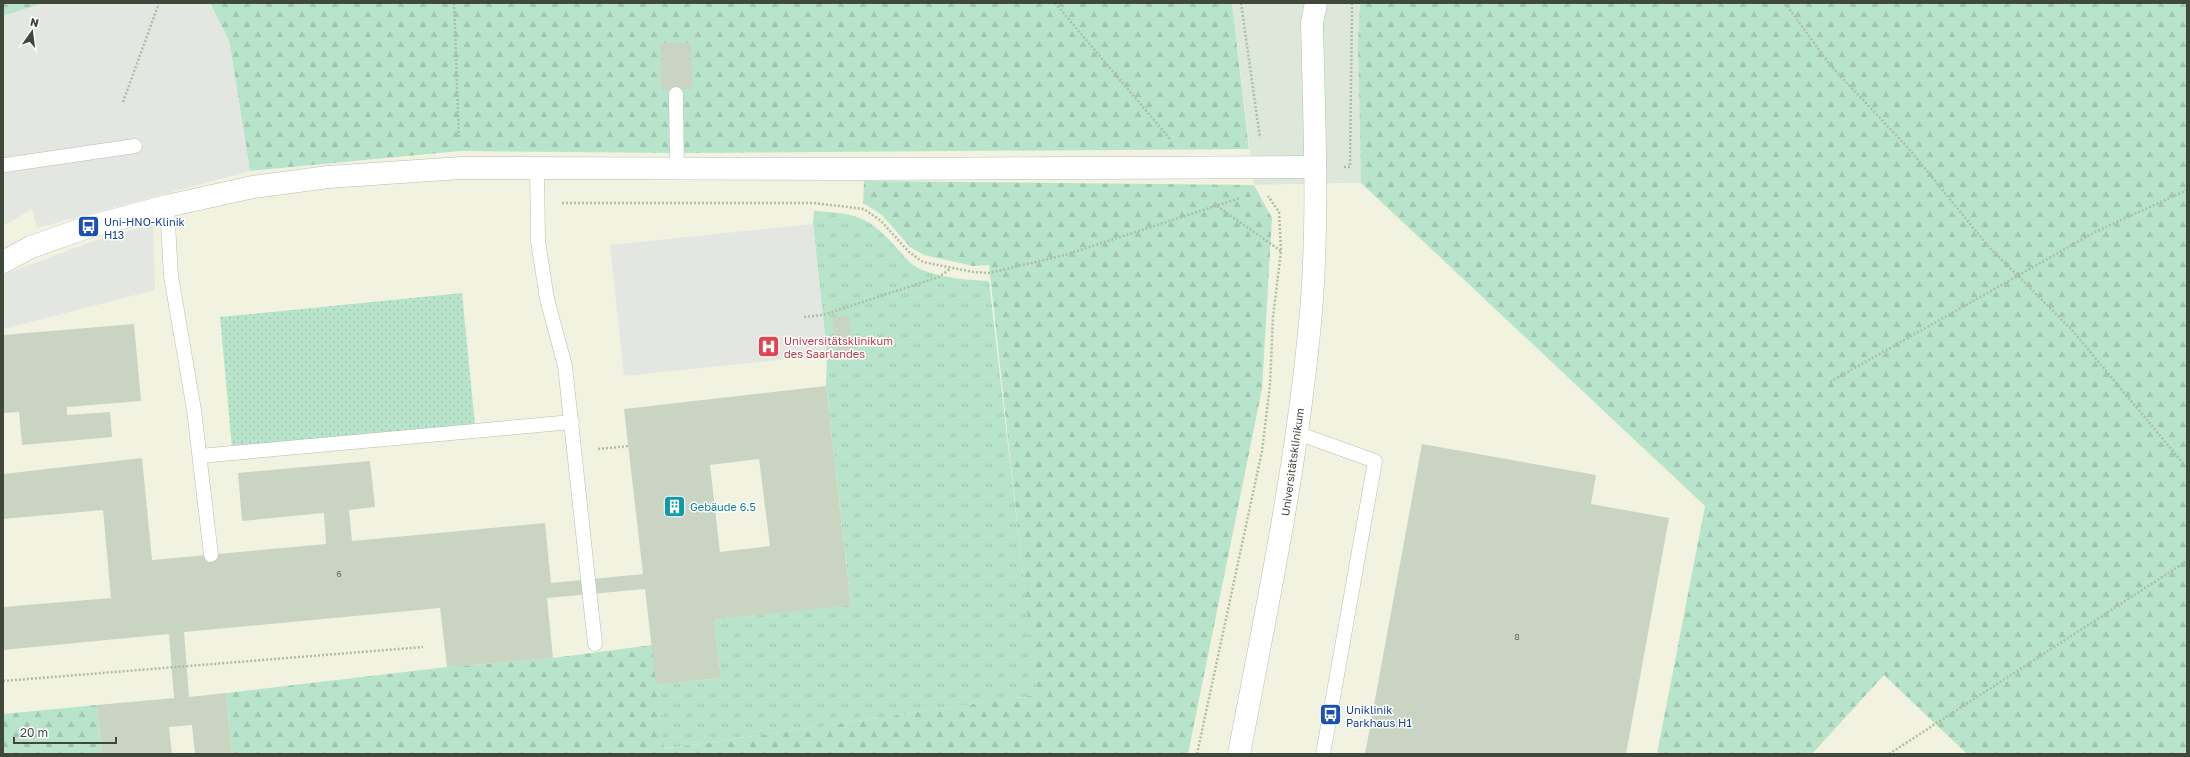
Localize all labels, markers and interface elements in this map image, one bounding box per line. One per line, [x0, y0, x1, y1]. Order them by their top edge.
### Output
north arrow [12, 12, 52, 52]
text: N [29, 14, 40, 29]
bus stop icon: Uni-HNO-Klinik H13 [75, 214, 101, 240]
place label: Uni-HNO-Klinik H13 [104, 215, 185, 241]
hospital icon: Universitätsklinikum des Saarlandes [756, 333, 782, 359]
place label: Universitätsklinikum des Saarlandes [784, 334, 893, 360]
street label: Universitätsklinikum [1278, 407, 1306, 517]
building icon: Gebäude 6.5 [662, 493, 688, 519]
place label: Gebäude 6.5 [690, 500, 756, 513]
house number: 6 [336, 568, 342, 579]
house number: 8 [1514, 631, 1520, 642]
bus stop icon: Uniklinik Parkhaus H1 [1317, 702, 1343, 728]
place label: Uniklinik Parkhaus H1 [1346, 703, 1412, 729]
scale bar [14, 719, 116, 745]
text: 20 m [20, 725, 48, 740]

